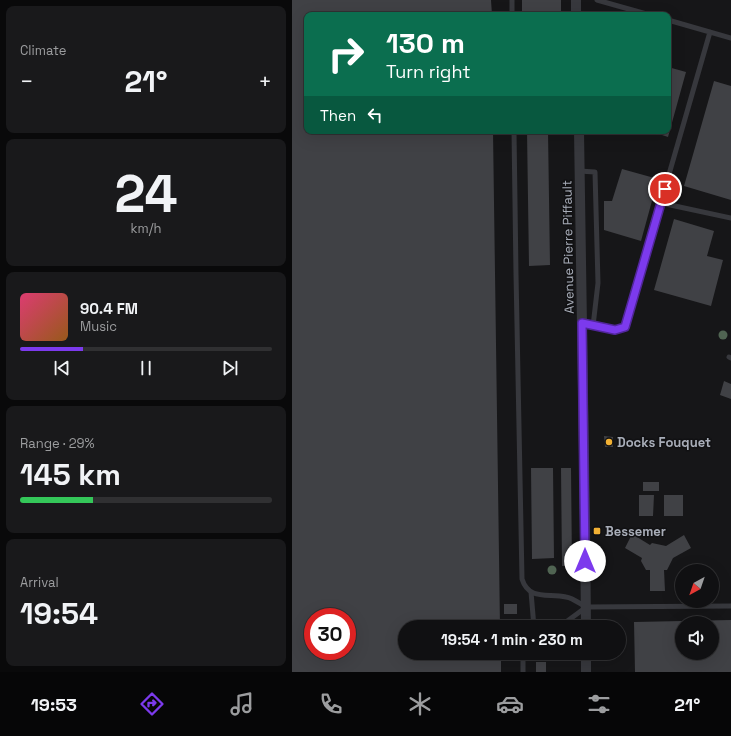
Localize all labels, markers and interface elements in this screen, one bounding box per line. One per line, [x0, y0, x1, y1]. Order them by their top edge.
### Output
text: 130 m [386, 25, 465, 61]
icon: right [320, 28, 372, 80]
text: Climate [20, 42, 66, 59]
text: Turn right [386, 60, 470, 83]
text: 21° [124, 62, 168, 101]
text: − [20, 67, 34, 95]
text: + [258, 67, 272, 95]
icon: left [364, 104, 386, 126]
text: Then [320, 106, 356, 125]
text: 24 [114, 161, 178, 227]
pin [648, 172, 682, 206]
icon: arrive [654, 178, 676, 200]
street label: Avenue Pierre Piffault [558, 180, 578, 314]
text: km/h [131, 220, 161, 237]
text: 90.4 FM [80, 299, 138, 318]
text: Music [80, 318, 117, 335]
icon: previous [51, 357, 73, 379]
icon: pause [135, 357, 157, 379]
icon: next [219, 357, 241, 379]
place label: Docks Fouquet [617, 434, 711, 451]
text: Range · 29% [20, 435, 95, 452]
marker: Docks Fouquet [604, 437, 614, 447]
text: 145 km [20, 455, 121, 494]
place label: Bessemer [605, 523, 666, 540]
marker: Bessemer [592, 526, 602, 536]
position arrow [564, 540, 606, 582]
north arrow [675, 564, 719, 608]
map controls [675, 564, 719, 660]
text: Arrival [20, 574, 59, 591]
text: 19:54 [20, 594, 98, 633]
speed limit sign: 30 [304, 608, 356, 660]
button: sound [675, 616, 719, 660]
text: 19:54 · 1 min · 230 m [441, 630, 583, 649]
icon: directions [138, 690, 166, 718]
icon: music [228, 690, 256, 718]
icon: phone [317, 690, 345, 718]
icon: climate [406, 690, 434, 718]
icon: car [496, 690, 524, 718]
icon: filters [585, 690, 613, 718]
text: 19:53 [31, 693, 77, 716]
text: 21° [674, 693, 700, 716]

